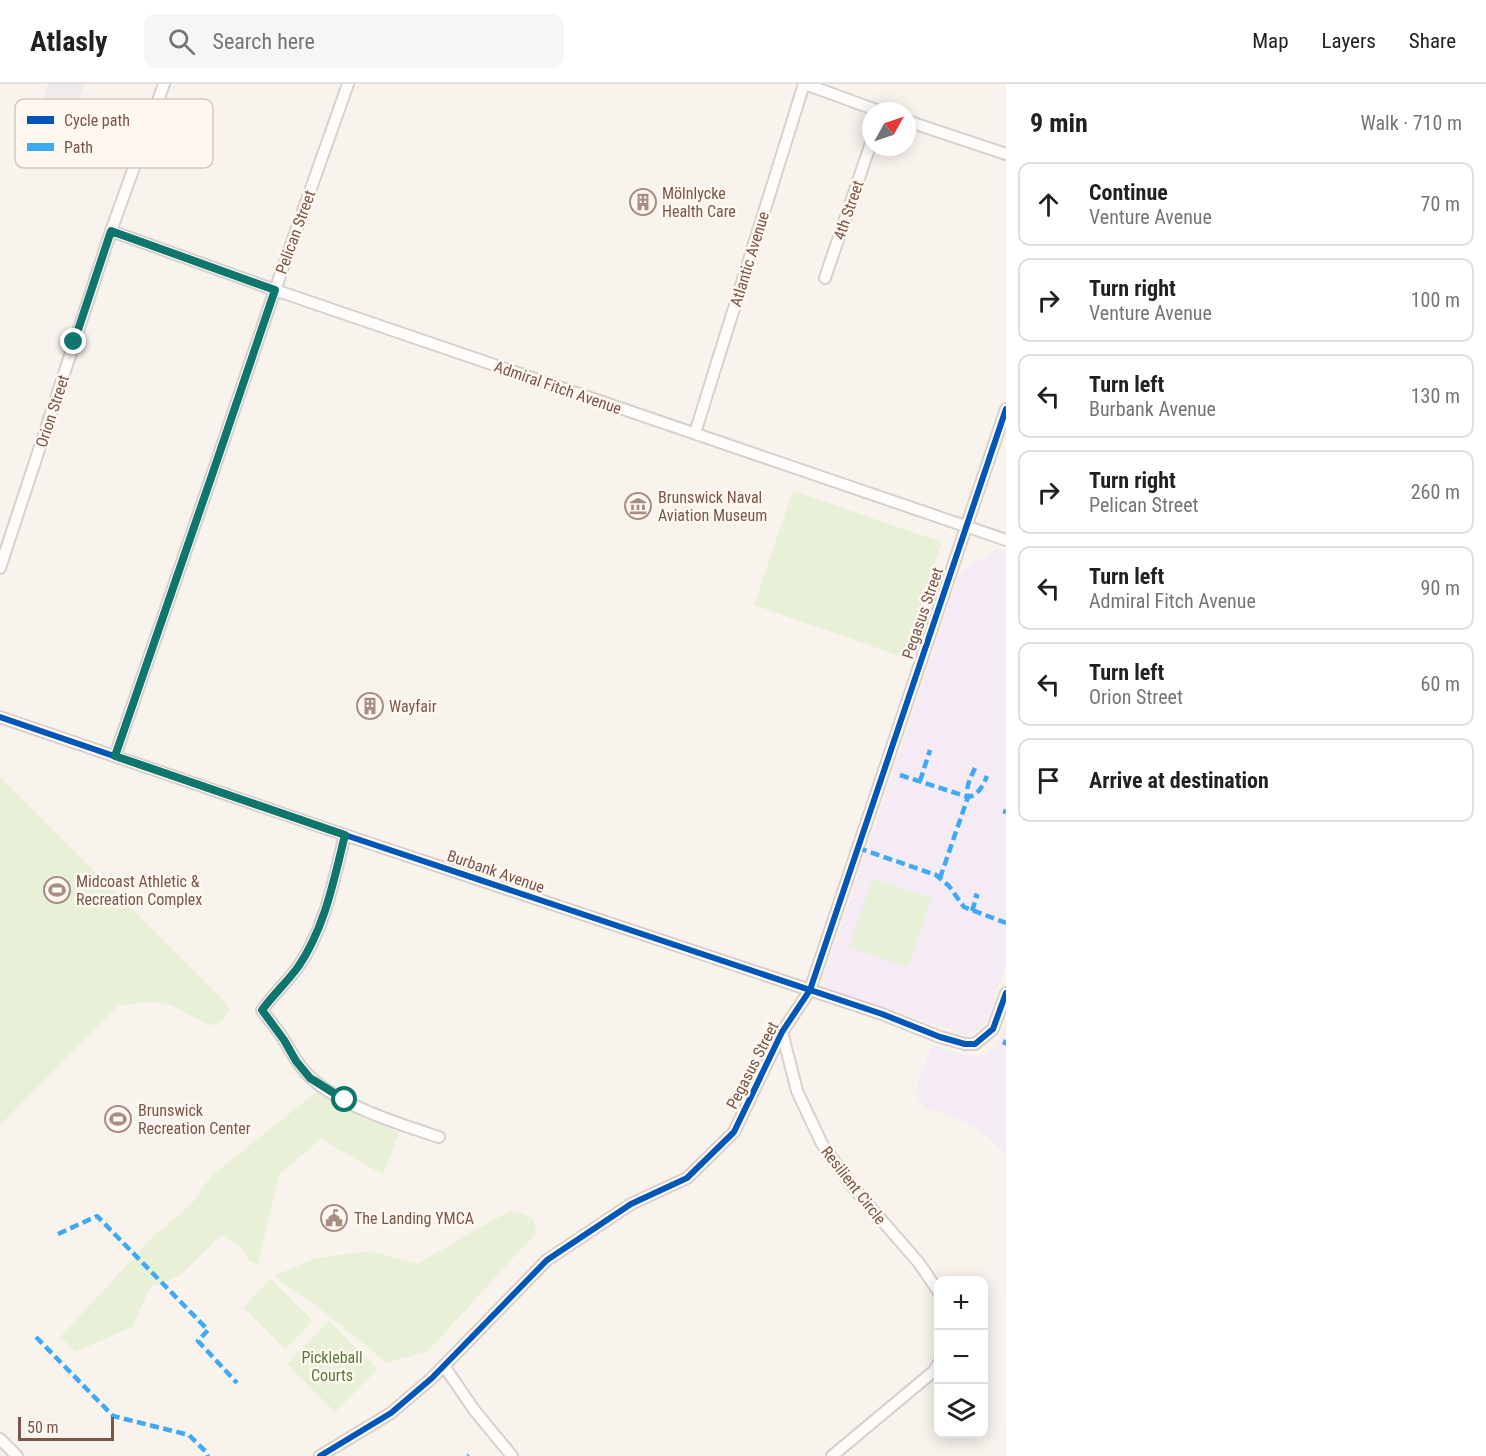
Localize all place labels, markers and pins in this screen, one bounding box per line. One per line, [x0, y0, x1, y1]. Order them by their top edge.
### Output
place label: Mölnlycke Health Care [662, 184, 736, 221]
building icon: Mölnlycke Health Care [628, 187, 658, 217]
place label: Brunswick Naval Aviation Museum [658, 488, 767, 525]
museum icon: Brunswick Naval Aviation Museum [623, 491, 653, 521]
building icon: Wayfair [355, 691, 385, 721]
place label: Wayfair [389, 697, 437, 716]
place label: Midcoast Athletic & Recreation Complex [76, 872, 202, 909]
sports icon: Midcoast Athletic & Recreation Complex [42, 875, 72, 905]
place label: Brunswick Recreation Center [138, 1101, 251, 1138]
sports icon: Brunswick Recreation Center [103, 1104, 133, 1134]
public building icon: The Landing YMCA [319, 1203, 349, 1233]
place label: The Landing YMCA [354, 1209, 474, 1228]

